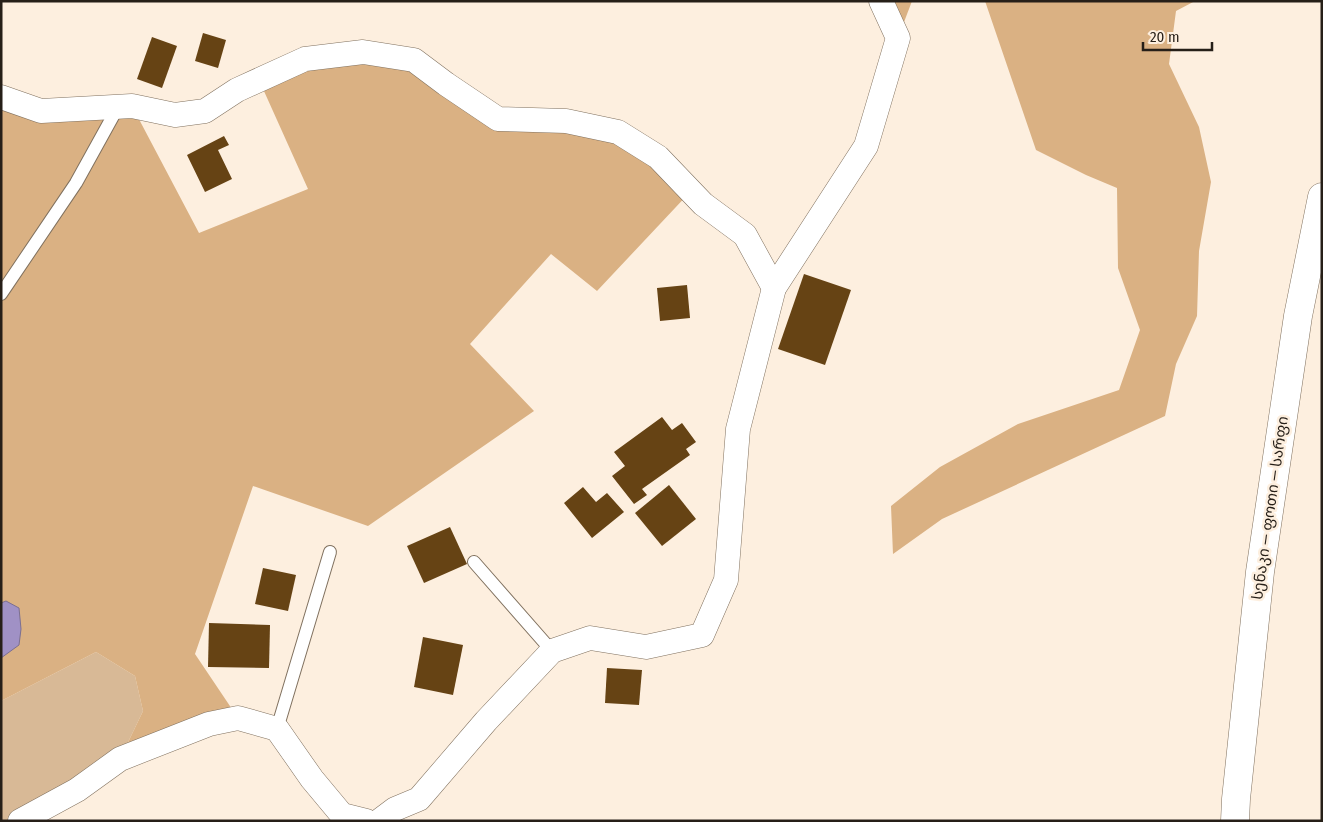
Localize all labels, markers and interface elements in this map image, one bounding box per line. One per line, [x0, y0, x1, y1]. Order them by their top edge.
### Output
scale bar [1143, 20, 1212, 52]
text: 20 m [1150, 28, 1180, 46]
street label: სენაკი — ფოთი — სარფი [1248, 415, 1292, 601]

